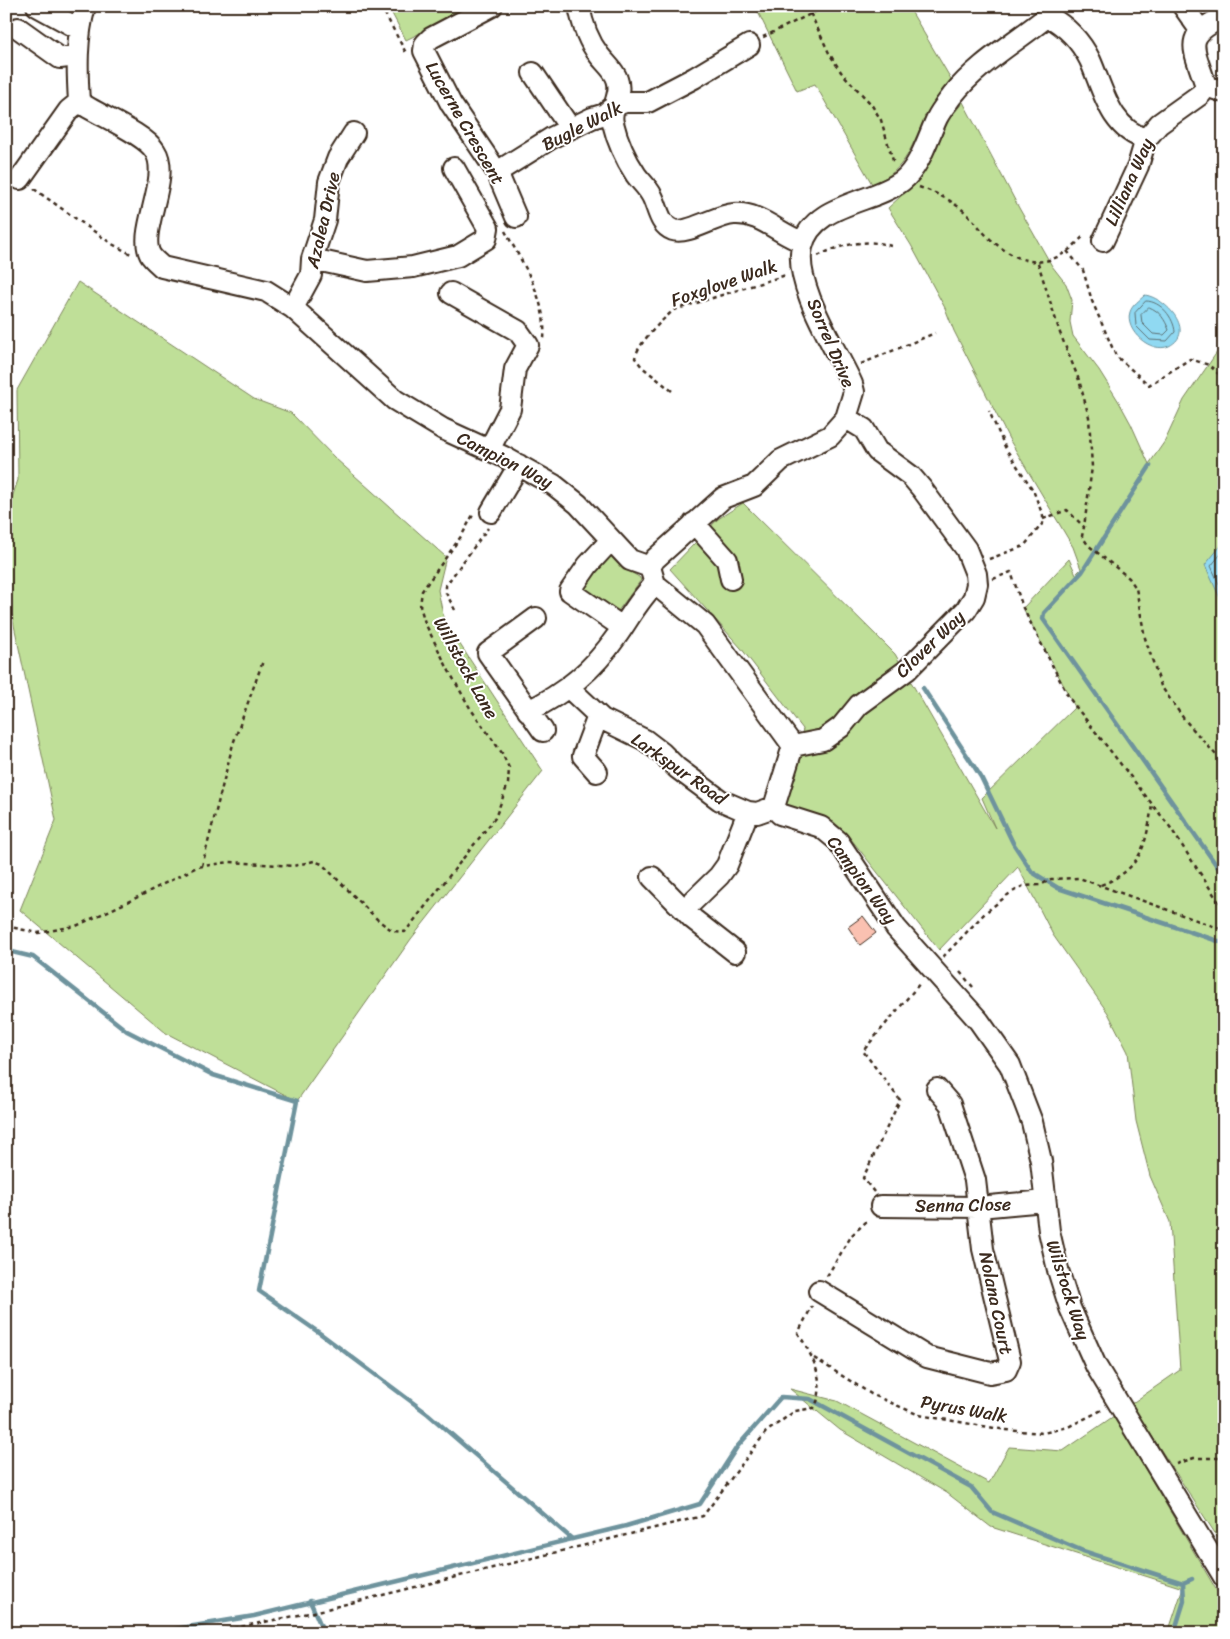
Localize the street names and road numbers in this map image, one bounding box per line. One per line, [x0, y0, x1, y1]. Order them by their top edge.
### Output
street label: Lucerne Crescent [416, 55, 514, 191]
street label: Bugle Walk [536, 92, 628, 160]
street label: Lilliana Way [1095, 132, 1163, 231]
street label: Azalea Drive [296, 169, 350, 272]
street label: Foxglove Walk [666, 250, 782, 316]
street label: Sorrel Drive [798, 293, 864, 393]
street label: Campion Way [451, 422, 559, 498]
street label: Clover Way [887, 602, 973, 686]
street label: Willstock Lane [425, 611, 507, 725]
street label: Larkspur Road [624, 724, 735, 815]
street label: Campion Way [818, 828, 906, 932]
street label: Senna Close [914, 1188, 1012, 1222]
street label: Wilstock Way [1037, 1236, 1100, 1345]
street label: Nolana Court [969, 1249, 1023, 1358]
street label: Pyrus Walk [918, 1386, 1010, 1432]

